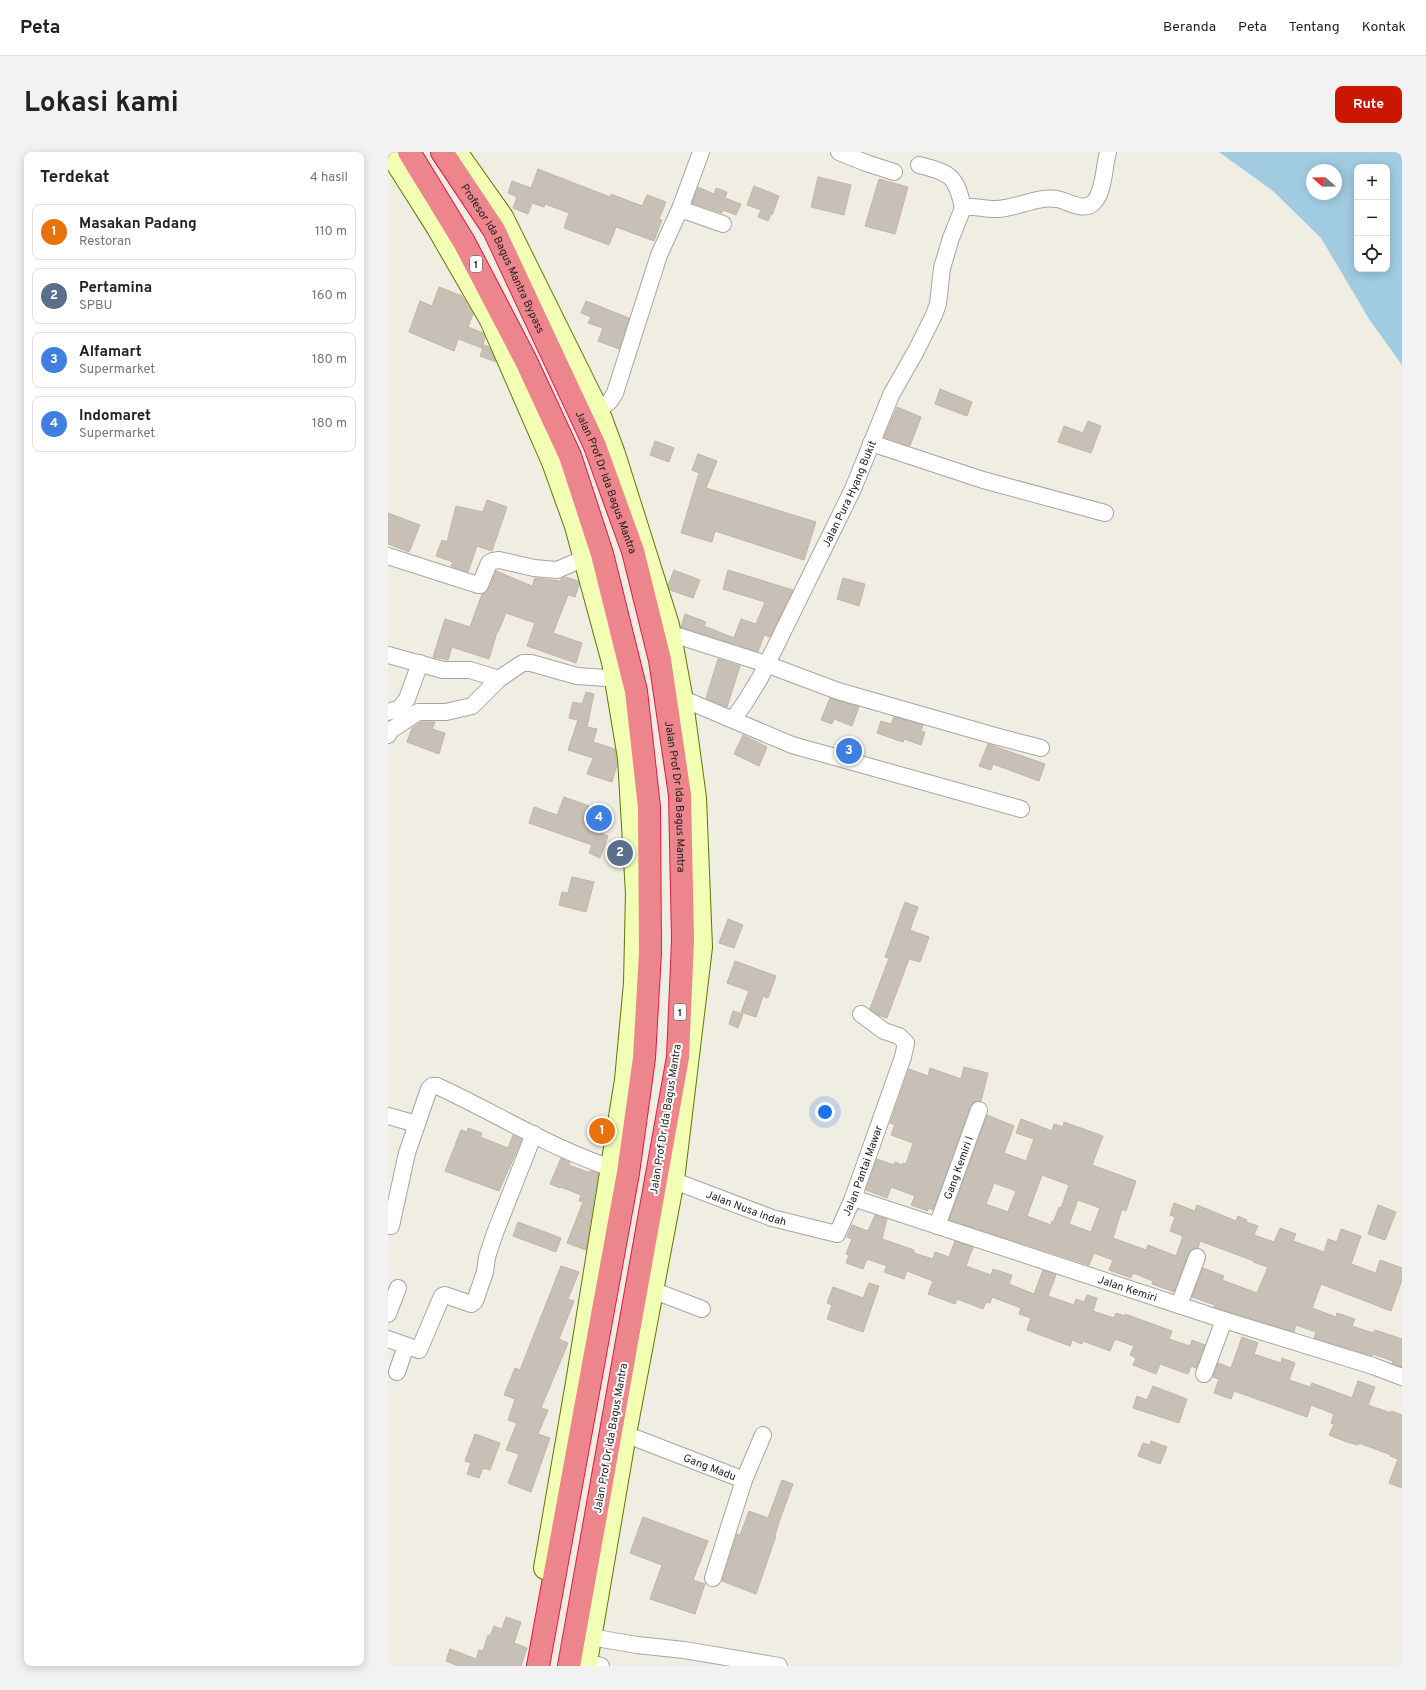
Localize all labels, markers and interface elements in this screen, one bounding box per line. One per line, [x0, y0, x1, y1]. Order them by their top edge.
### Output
text: Peta [20, 16, 60, 40]
text: Beranda [1163, 19, 1216, 36]
text: Peta [1238, 19, 1267, 36]
text: Tentang [1289, 19, 1340, 36]
text: Kontak [1362, 19, 1406, 36]
text: Lokasi kami [24, 86, 179, 122]
button: Rute [1335, 86, 1402, 123]
north arrow [1306, 164, 1342, 200]
map controls [1354, 164, 1390, 272]
button: + [1354, 164, 1390, 200]
text: Terdekat [40, 167, 109, 189]
text: 4 hasil [310, 170, 348, 186]
street label: Profesor Ida Bagus Mantra Bypass [457, 181, 547, 336]
button: − [1354, 200, 1390, 236]
text: Masakan Padang [79, 215, 197, 234]
text: 1 [51, 224, 57, 240]
text: 110 m [315, 224, 347, 240]
text: Restoran [79, 234, 131, 250]
button: locate [1354, 236, 1390, 272]
road number: 1 [470, 256, 482, 272]
text: Pertamina [79, 279, 152, 298]
text: 2 [50, 288, 58, 304]
text: 160 m [312, 288, 347, 304]
text: SPBU [79, 298, 112, 314]
text: Alfamart [79, 343, 142, 362]
text: 3 [50, 352, 58, 368]
text: 180 m [312, 352, 347, 368]
text: Supermarket [79, 362, 155, 378]
text: Indomaret [79, 407, 151, 426]
street label: Jalan Prof Dr Ida Bagus Mantra [572, 409, 640, 556]
text: 4 [50, 416, 58, 432]
text: 180 m [312, 416, 347, 432]
text: Supermarket [79, 426, 155, 442]
street label: Jalan Pura Hyang Bukit [820, 439, 880, 550]
street label: Jalan Prof Dr Ida Bagus Mantra [661, 720, 688, 873]
pin: 3 [836, 736, 862, 766]
pin: 4 [586, 803, 612, 833]
pin: 2 [607, 838, 633, 868]
road number: 1 [674, 1004, 686, 1020]
street label: Jalan Prof Dr Ida Bagus Mantra [647, 1043, 685, 1195]
your location [815, 1102, 835, 1122]
pin: 1 [589, 1116, 615, 1146]
street label: Jalan Pantai Mawar [840, 1123, 886, 1218]
street label: Gang Kemiri I [941, 1134, 977, 1202]
street label: Jalan Nusa Indah [704, 1188, 788, 1229]
street label: Jalan Kemiri [1096, 1273, 1159, 1306]
street label: Jalan Prof Dr Ida Bagus Mantra [591, 1362, 631, 1514]
street label: Gang Madu [681, 1451, 738, 1484]

